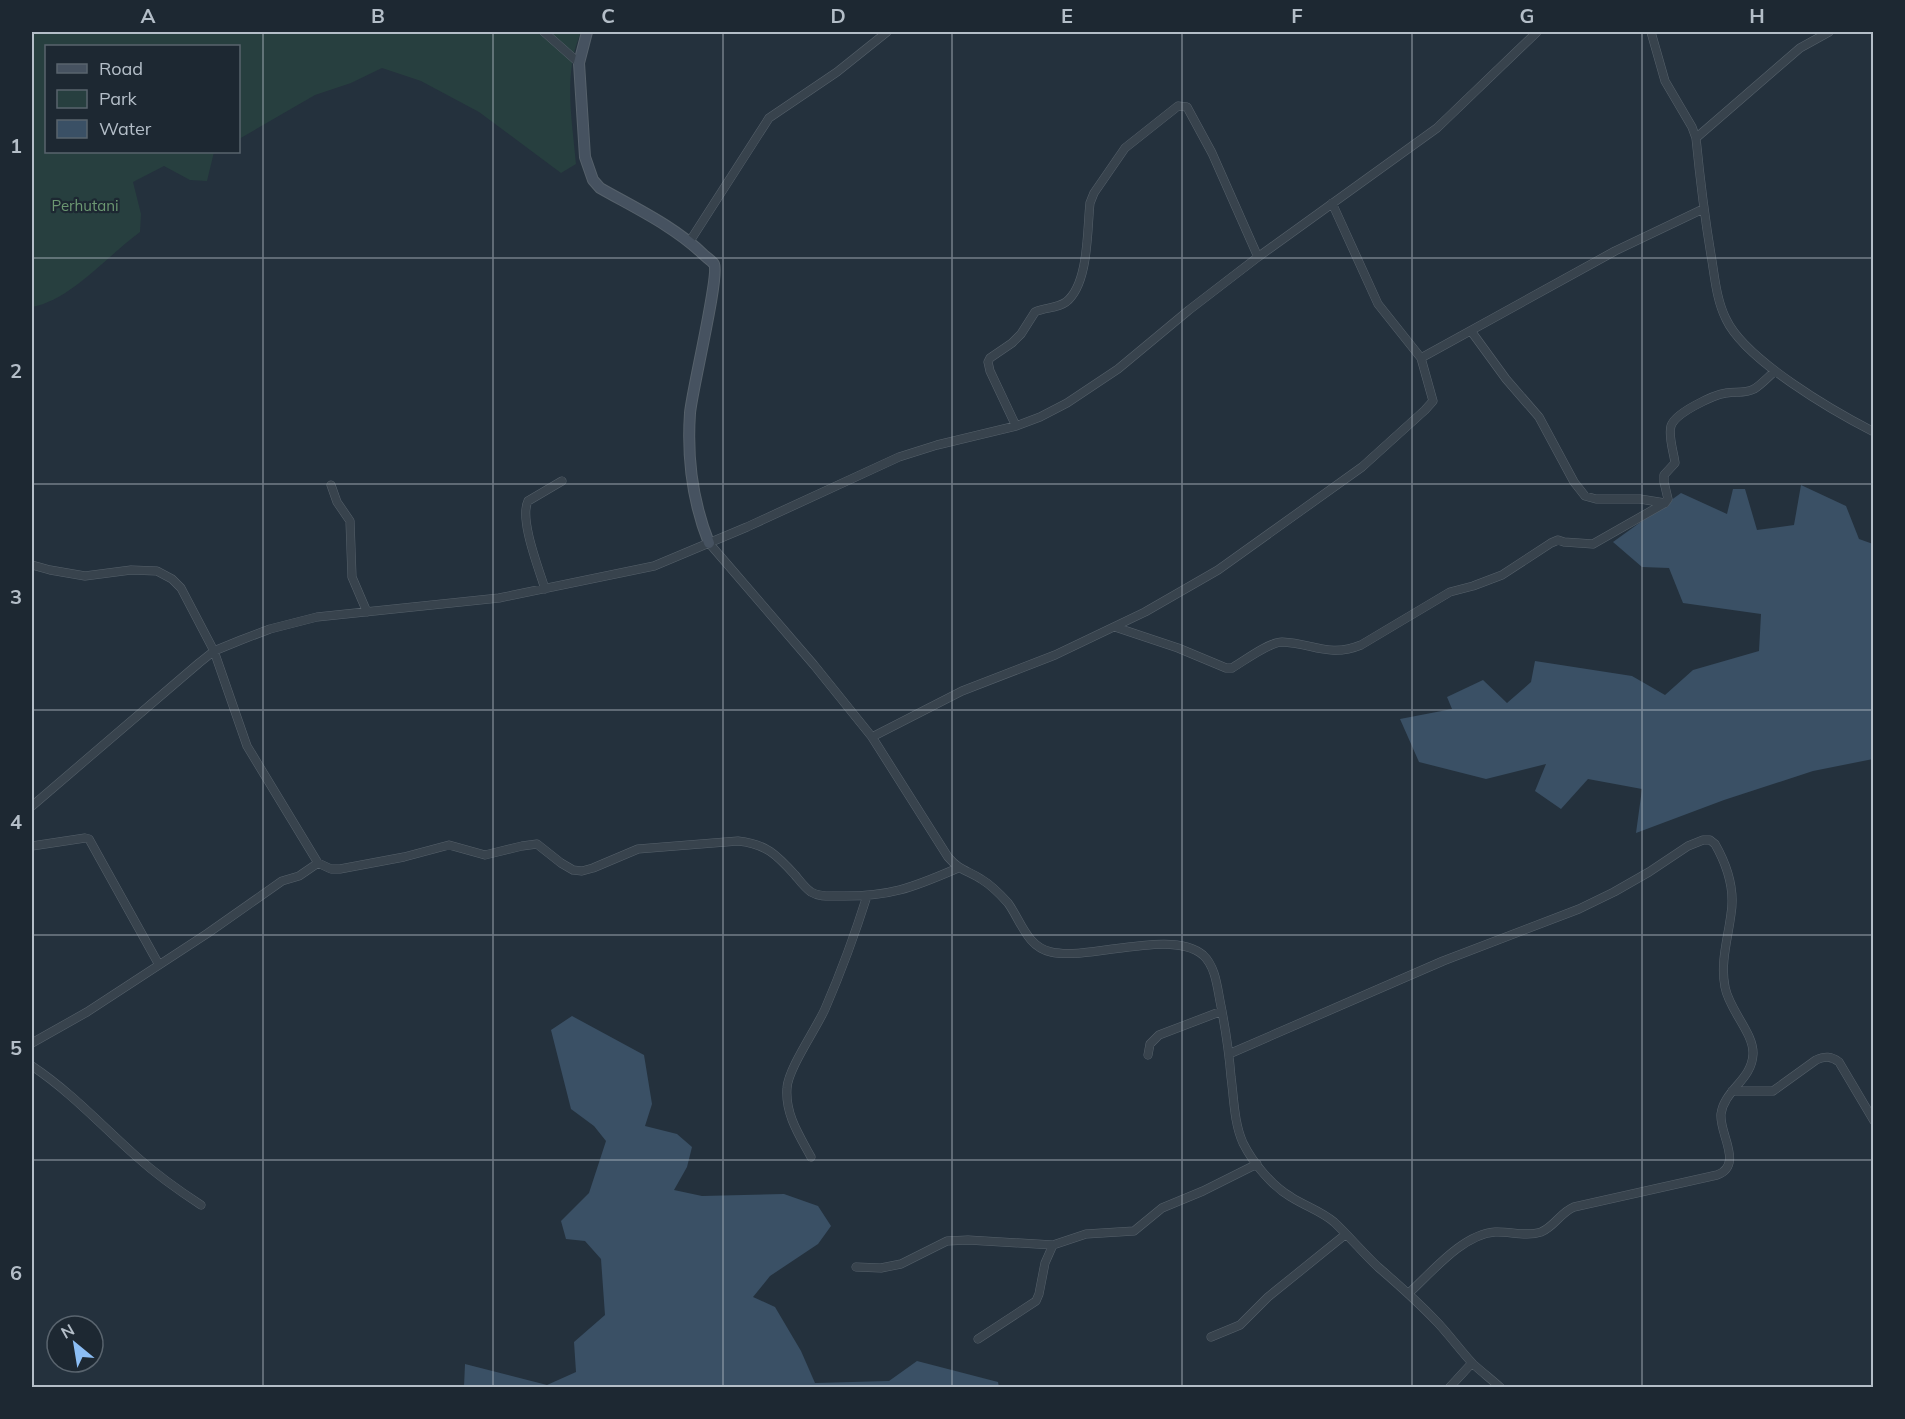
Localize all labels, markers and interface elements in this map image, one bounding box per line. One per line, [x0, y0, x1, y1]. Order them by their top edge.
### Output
text: A [141, 3, 156, 28]
text: B [371, 3, 385, 28]
text: C [601, 3, 615, 28]
text: D [830, 3, 846, 28]
text: E [1061, 3, 1073, 28]
text: F [1291, 3, 1303, 28]
text: G [1520, 3, 1534, 28]
text: H [1749, 3, 1765, 28]
legend [45, 45, 240, 153]
text: Road [99, 57, 143, 80]
text: Park [99, 87, 138, 110]
text: Water [99, 117, 152, 140]
text: 1 [10, 133, 22, 158]
park label: Perhutani [51, 196, 119, 215]
text: 2 [10, 358, 22, 383]
text: 3 [10, 584, 22, 609]
text: 4 [10, 809, 22, 834]
text: 5 [10, 1035, 22, 1060]
text: 6 [10, 1260, 22, 1285]
north arrow [45, 1314, 105, 1374]
text: N [57, 1319, 78, 1343]

